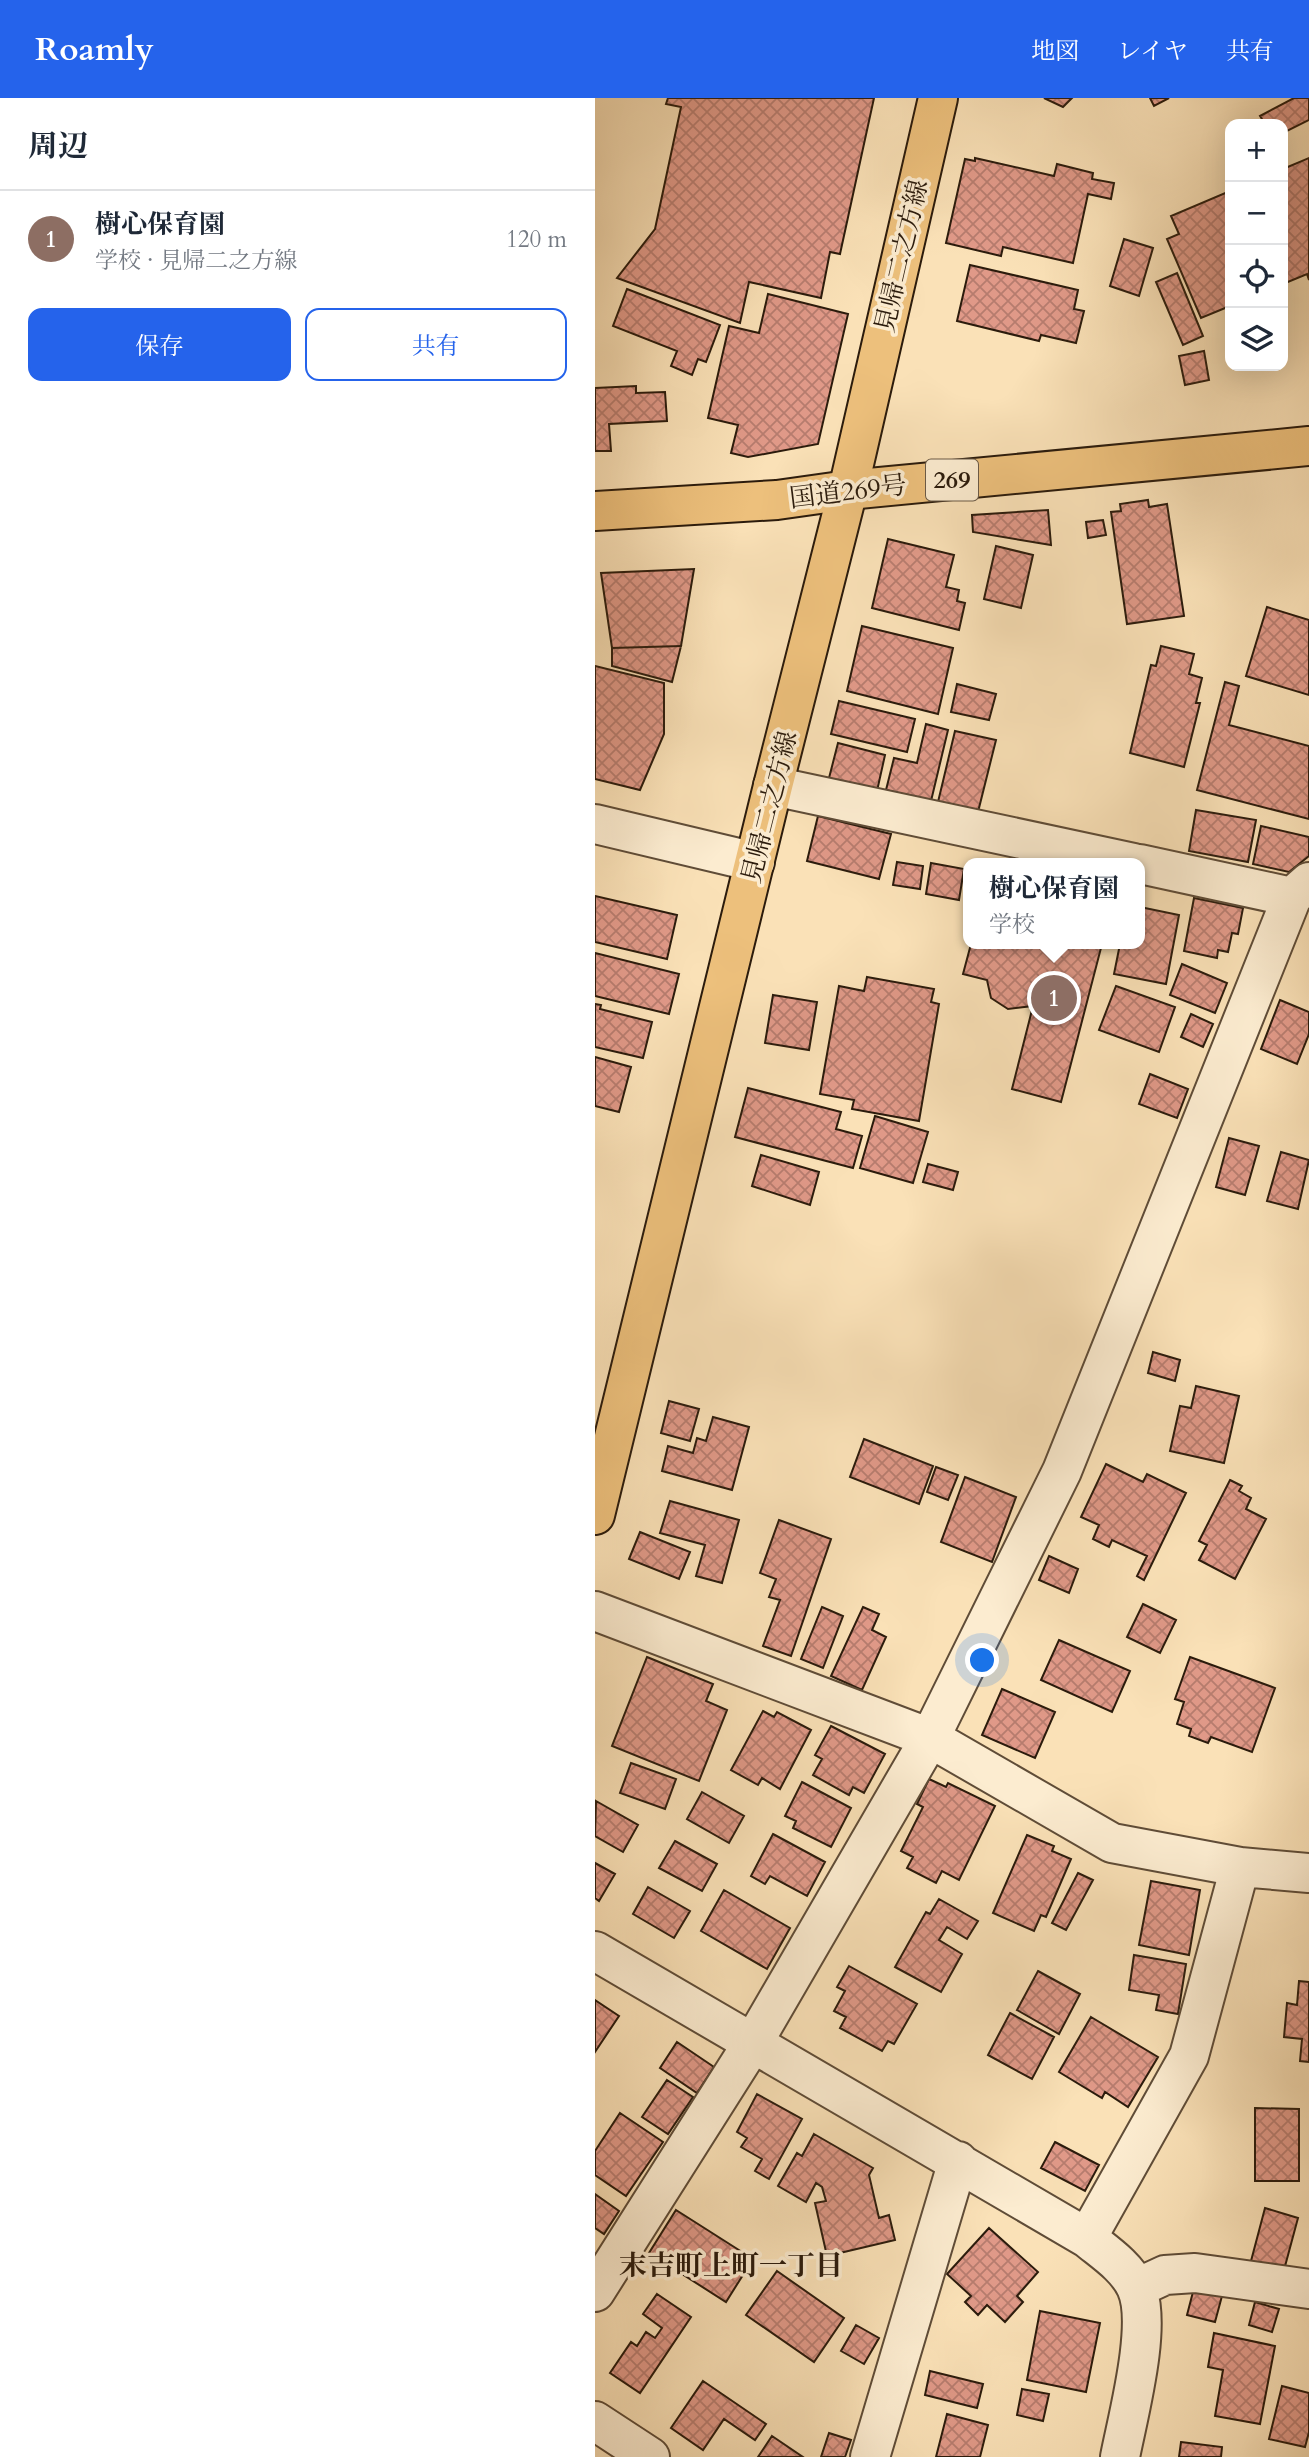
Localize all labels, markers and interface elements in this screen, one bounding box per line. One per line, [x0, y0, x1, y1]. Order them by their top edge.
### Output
text: Roamly [35, 27, 154, 72]
text: 地図 [1031, 35, 1079, 68]
text: レイヤ [1117, 35, 1188, 68]
text: 共有 [1226, 35, 1274, 68]
map controls [1225, 119, 1288, 371]
button: + [1225, 119, 1288, 182]
text: 周辺 [28, 126, 88, 167]
street label: 見帰二之方線 [867, 176, 936, 336]
button: − [1225, 182, 1288, 245]
text: 樹心保育園 [95, 207, 225, 242]
text: 1 [45, 224, 57, 255]
text: 120 m [506, 224, 567, 255]
text: 学校 · 見帰二之方線 [95, 245, 297, 276]
button: locate [1225, 245, 1288, 308]
button: 保存 [28, 308, 291, 381]
button: 共有 [305, 308, 567, 381]
button: layers [1225, 308, 1288, 371]
road number: 269 [926, 460, 978, 500]
street label: 国道269号 [787, 467, 909, 516]
street label: 見帰二之方線 [734, 727, 805, 887]
popup [963, 858, 1145, 949]
text: 樹心保育園 [989, 871, 1119, 906]
text: 学校 [989, 909, 1035, 940]
pin: 1 [1031, 972, 1077, 1024]
your location [965, 1643, 999, 1677]
district label: 末吉町上町一丁目 [619, 2247, 843, 2285]

